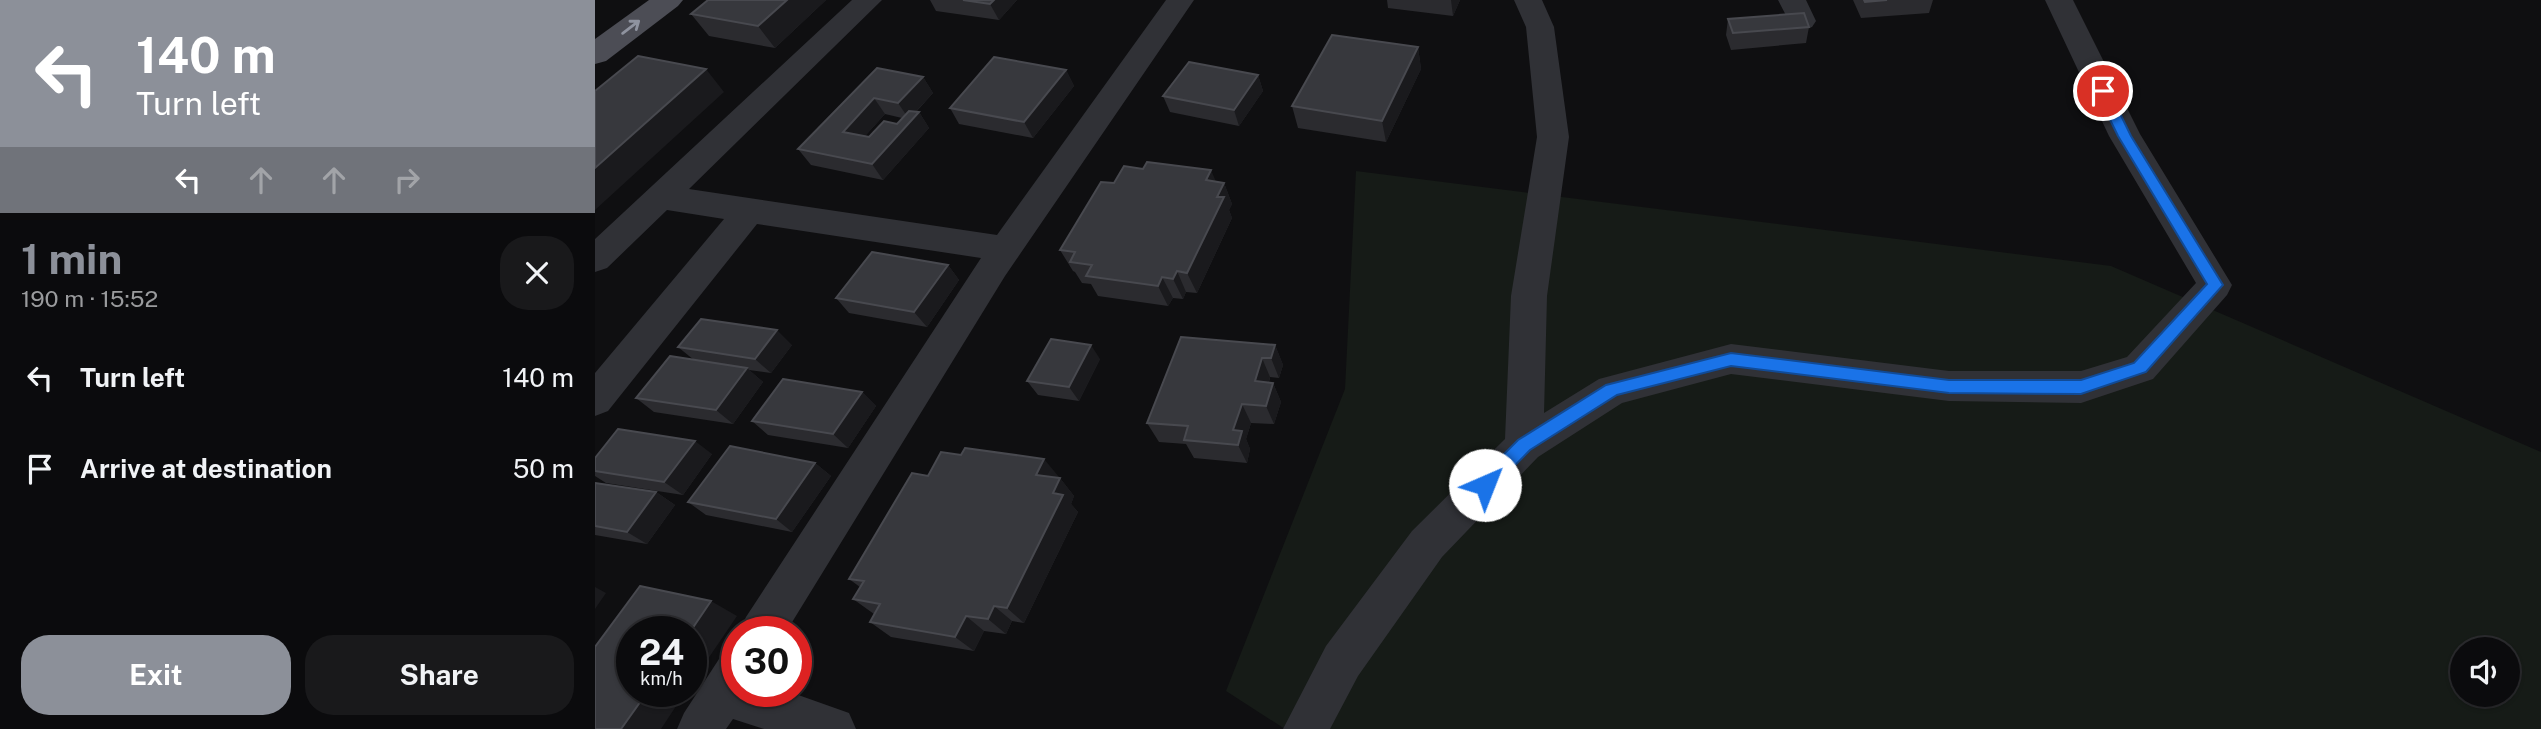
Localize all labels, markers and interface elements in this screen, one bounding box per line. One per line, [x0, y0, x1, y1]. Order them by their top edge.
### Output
one-way arrow [622, 20, 640, 35]
text: 140 m [136, 26, 276, 84]
icon: left [21, 28, 112, 119]
pin [2073, 61, 2133, 121]
icon: arrive [2084, 72, 2122, 110]
text: Turn left [136, 85, 261, 122]
icon: left [169, 161, 207, 199]
icon: ahead [242, 161, 280, 199]
icon: ahead [315, 161, 353, 199]
icon: right [388, 161, 426, 199]
text: 1 min [21, 234, 122, 283]
button: close [500, 236, 574, 310]
text: 190 m · 15:52 [21, 285, 158, 312]
icon: left [21, 359, 59, 397]
text: Turn left [80, 362, 185, 393]
text: 140 m [502, 362, 574, 393]
position arrow [1448, 448, 1522, 522]
icon: arrive [21, 450, 59, 488]
text: Arrive at destination [80, 453, 332, 484]
text: 50 m [513, 453, 574, 484]
speed limit sign: 30 [721, 616, 812, 707]
text: 24 [639, 632, 684, 673]
button: Exit [21, 635, 291, 715]
button: Share [305, 635, 574, 715]
map controls [2450, 637, 2520, 707]
button: sound [2450, 637, 2520, 707]
text: km/h [640, 668, 683, 689]

